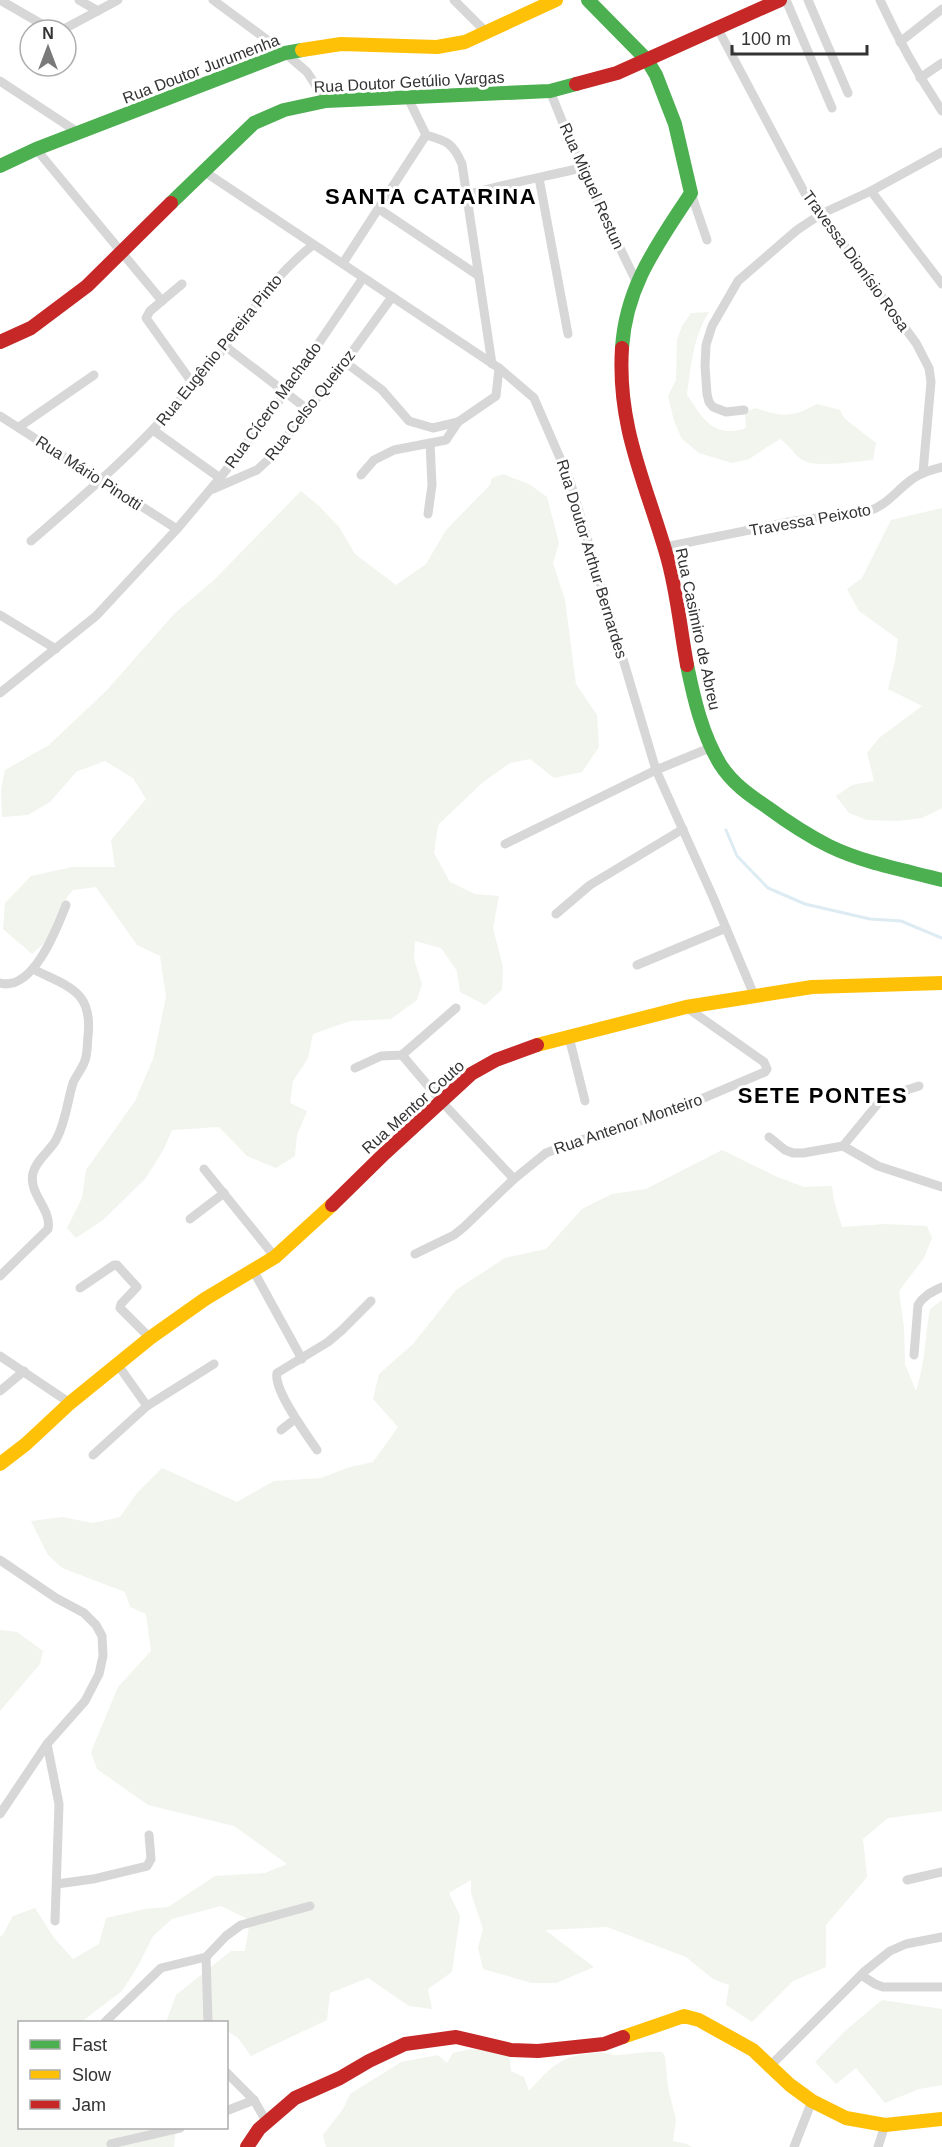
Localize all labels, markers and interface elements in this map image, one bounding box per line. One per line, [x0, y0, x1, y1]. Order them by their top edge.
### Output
north arrow [18, 18, 78, 78]
scale bar [732, 18, 867, 56]
text: N [42, 25, 54, 42]
text: 100 m [741, 29, 791, 49]
street label: Rua Doutor Jurumenha [120, 31, 282, 107]
street label: Rua Doutor Getúlio Vargas [313, 69, 505, 95]
street label: Rua Miguel Restun [557, 120, 627, 252]
district label: SANTA CATARINA [325, 184, 537, 209]
street label: Travessa Dionísio Rosa [799, 188, 913, 335]
street label: Rua Eugênio Pereira Pinto [153, 271, 285, 429]
street label: Rua Cícero Machado [222, 339, 324, 471]
street label: Rua Celso Queiroz [262, 347, 358, 463]
street label: Rua Mário Pinotti [33, 432, 145, 514]
street label: Rua Doutor Arthur Bernardes [554, 457, 630, 661]
street label: Travessa Peixoto [748, 501, 872, 539]
street label: Rua Casimiro de Abreu [672, 546, 724, 712]
street label: Rua Mentor Couto [359, 1057, 467, 1157]
district label: SETE PONTES [738, 1083, 908, 1108]
street label: Rua Antenor Monteiro [552, 1091, 704, 1157]
legend [18, 2021, 228, 2129]
text: Fast [72, 2035, 107, 2055]
text: Slow [72, 2065, 112, 2085]
text: Jam [72, 2095, 106, 2115]

